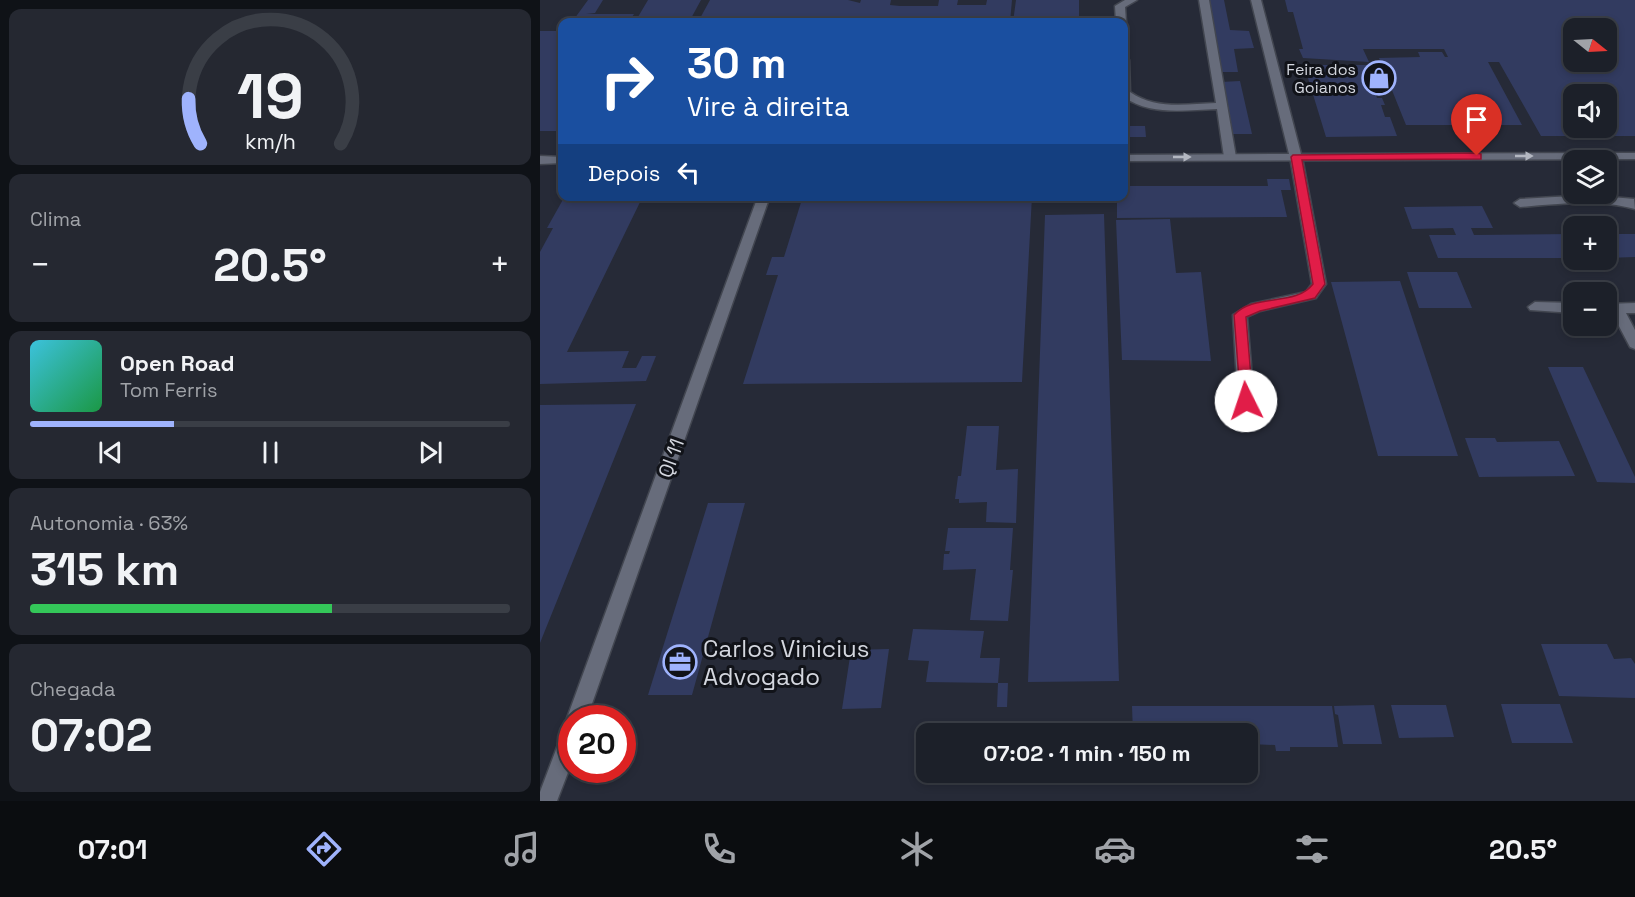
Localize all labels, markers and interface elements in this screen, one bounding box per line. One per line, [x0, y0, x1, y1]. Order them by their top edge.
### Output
north arrow [1563, 18, 1617, 72]
map controls [1563, 18, 1617, 336]
text: 30 m [687, 37, 786, 90]
icon: right [588, 42, 666, 120]
text: 19 [237, 57, 303, 136]
place label: Feira dos Goianos [1286, 59, 1356, 98]
shop icon: Feira dos Goianos [1361, 60, 1397, 96]
button: sound [1563, 84, 1617, 138]
text: Vire à direita [687, 89, 850, 124]
pin [1451, 94, 1502, 156]
icon: arrive [1460, 103, 1493, 136]
text: km/h [244, 128, 296, 155]
button: layers [1563, 150, 1617, 204]
one-way arrow [1514, 151, 1533, 161]
one-way arrow [1172, 153, 1191, 162]
icon: left [672, 156, 705, 189]
text: Depois [588, 159, 660, 187]
text: Clima [30, 206, 81, 232]
button: + [1563, 216, 1617, 270]
text: 20.5° [213, 237, 327, 294]
text: − [30, 244, 50, 286]
text: + [490, 244, 510, 286]
button: − [1563, 282, 1617, 336]
text: Open Road [120, 349, 235, 377]
position arrow [1214, 369, 1278, 433]
text: Tom Ferris [120, 377, 218, 403]
street label: QI 11 [652, 435, 690, 481]
icon: previous [94, 436, 127, 469]
icon: pause [254, 436, 287, 469]
icon: next [414, 436, 447, 469]
text: Autonomia · 63% [30, 510, 188, 536]
text: 315 km [30, 541, 179, 598]
place label: Carlos Vinicius Advogado [703, 633, 869, 692]
office icon: Carlos Vinicius Advogado [662, 644, 698, 680]
text: Chegada [30, 676, 115, 702]
speed limit sign: 20 [558, 705, 636, 783]
text: 07:02 [30, 707, 153, 764]
text: 07:02 · 1 min · 150 m [983, 739, 1191, 767]
icon: directions [303, 828, 345, 870]
icon: music [501, 828, 543, 870]
icon: phone [698, 828, 740, 870]
icon: climate [896, 828, 938, 870]
icon: car [1094, 828, 1136, 870]
icon: filters [1291, 828, 1333, 870]
text: 07:01 [78, 832, 147, 867]
text: 20.5° [1489, 832, 1557, 867]

